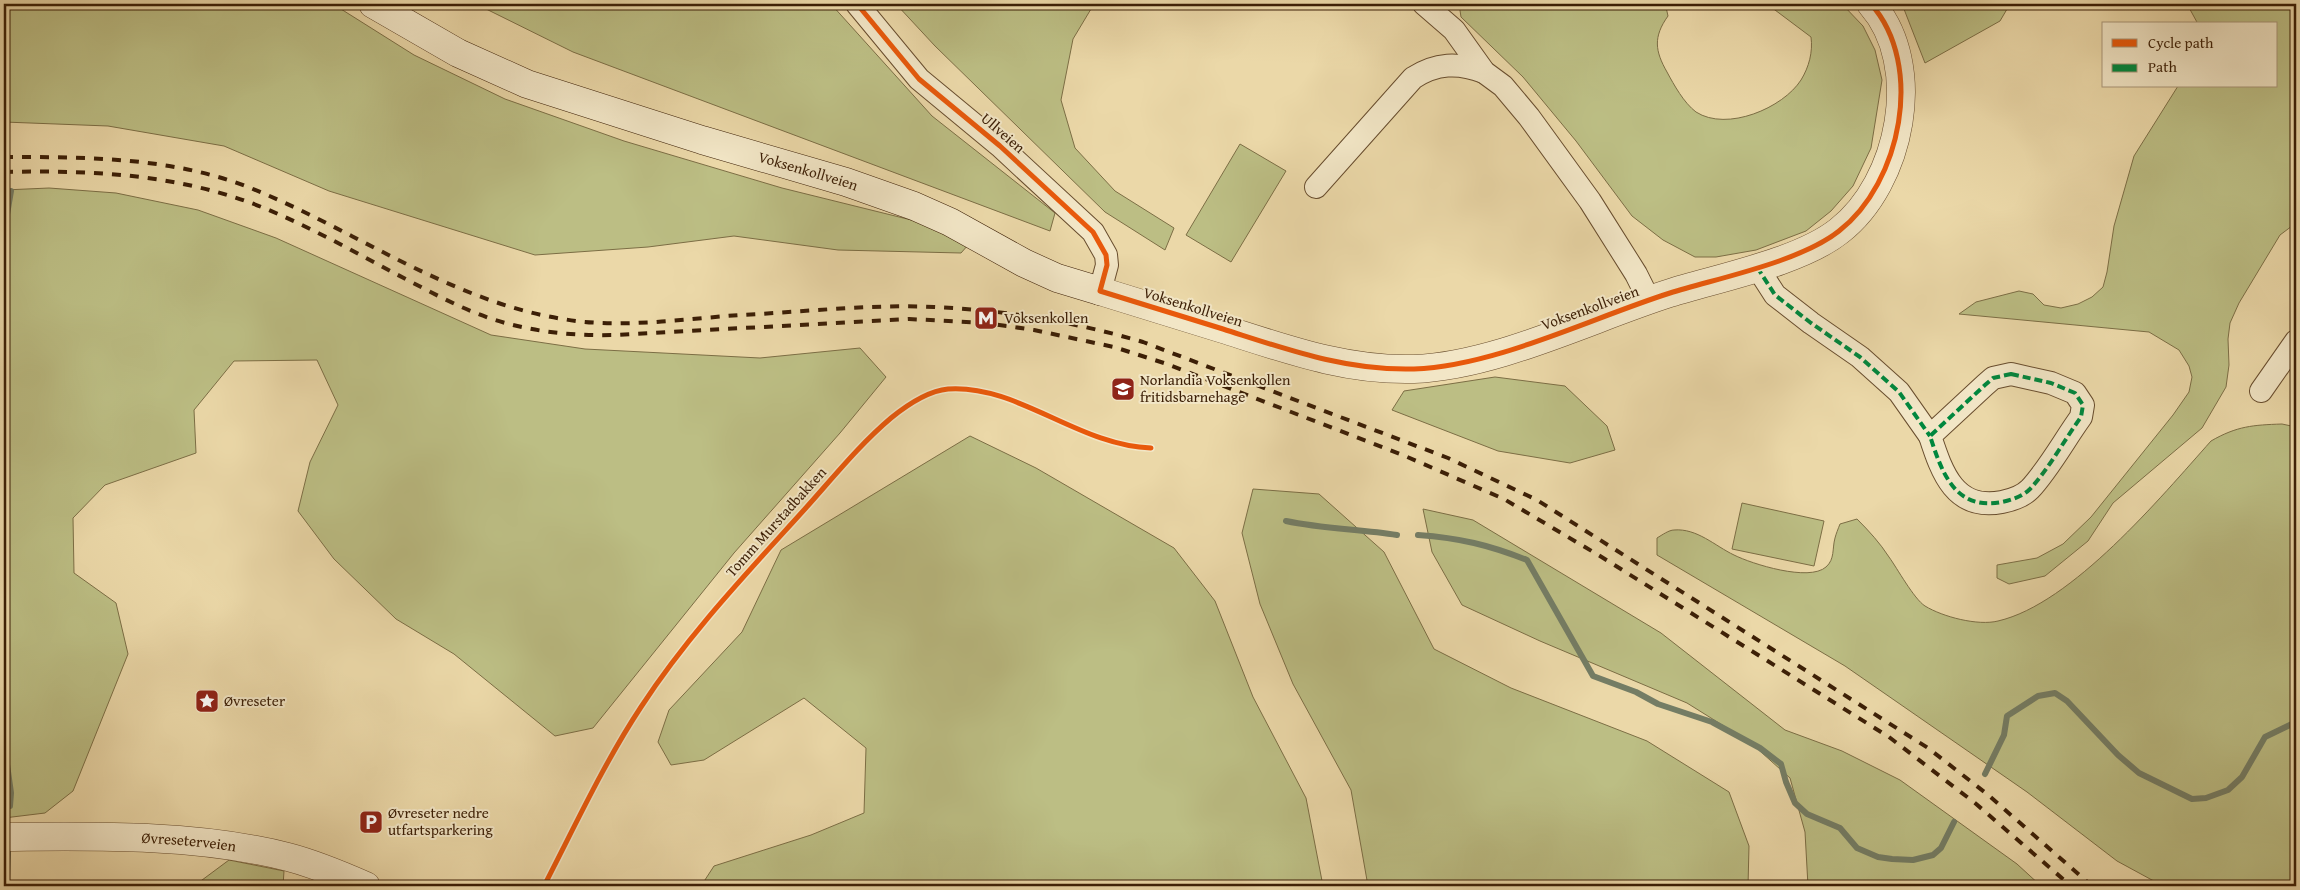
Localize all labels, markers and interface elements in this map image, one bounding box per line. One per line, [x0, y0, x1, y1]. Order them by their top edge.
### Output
legend [2102, 22, 2278, 88]
text: Cycle path [2148, 32, 2214, 53]
text: Path [2148, 56, 2177, 77]
street label: Ullveien [977, 108, 1030, 158]
street label: Voksenkollveien [756, 146, 861, 196]
street label: Voksenkollveien [1538, 280, 1642, 335]
street label: Voksenkollveien [1141, 281, 1246, 332]
metro station icon: Voksenkollen [973, 305, 999, 331]
place label: Voksenkollen [1004, 307, 1089, 328]
place label: Norlandia Voksenkollen fritidsbarnehage [1140, 369, 1291, 407]
school or university icon: Norlandia Voksenkollen fritidsbarnehage [1110, 376, 1136, 402]
street label: Tomm Murstadbakken [720, 462, 831, 581]
place icon: Øvreseter [194, 688, 220, 714]
place label: Øvreseter [224, 690, 285, 711]
place label: Øvreseter nedre utfartsparkering [388, 802, 493, 840]
parking icon: Øvreseter nedre utfartsparkering [358, 809, 384, 835]
street label: Øvreseterveien [141, 827, 238, 856]

